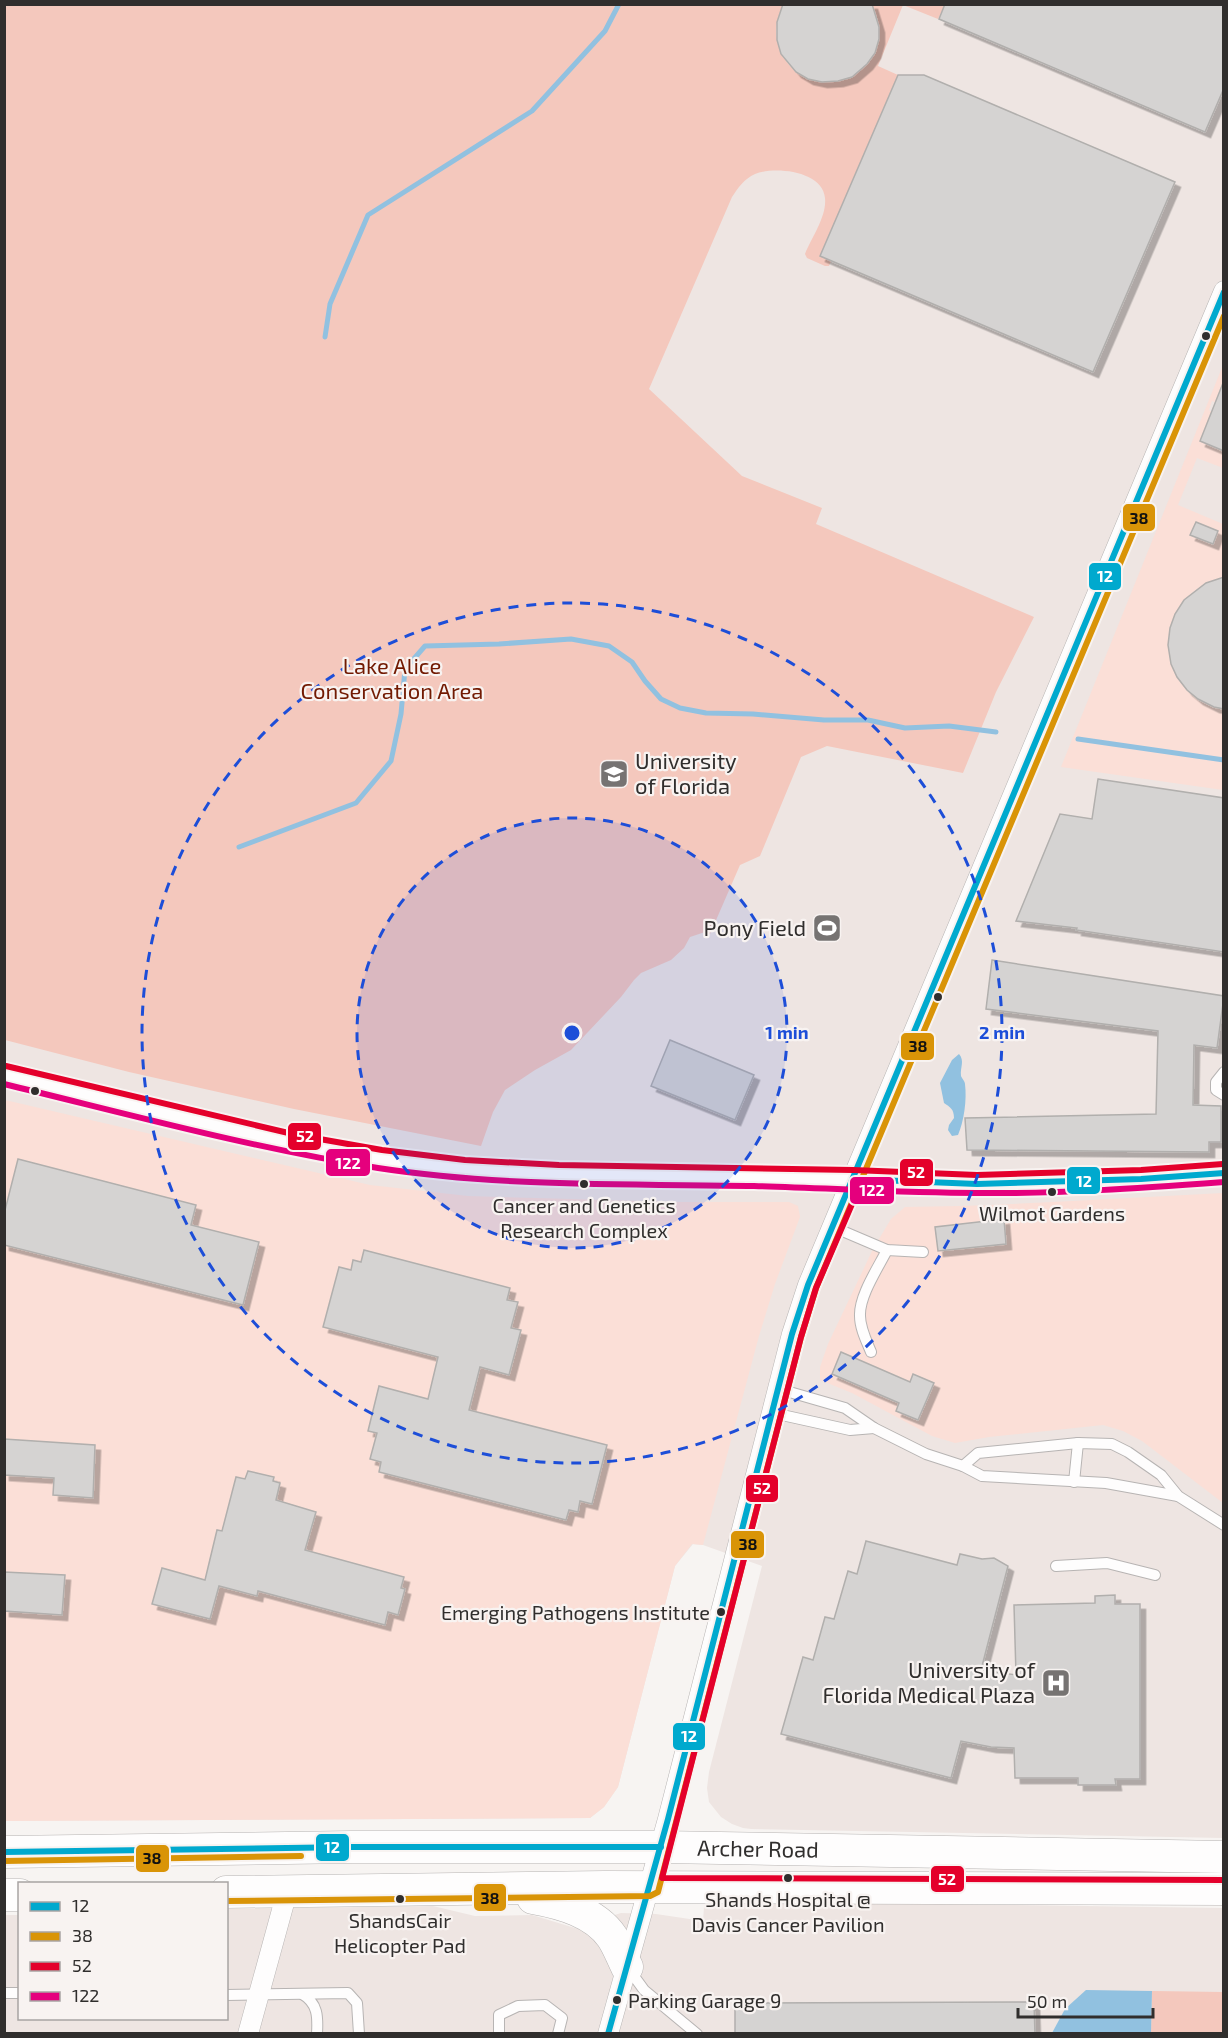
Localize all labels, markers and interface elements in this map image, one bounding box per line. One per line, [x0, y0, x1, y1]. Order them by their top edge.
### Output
unlabelled marker [1200, 330, 1212, 342]
line badge: 38 [1122, 503, 1156, 532]
text: 38 [1129, 508, 1149, 527]
line badge: 12 [1088, 562, 1122, 591]
text: 12 [1097, 566, 1113, 585]
park label: Lake Alice Conservation Area [301, 652, 483, 703]
place label: University of Florida [635, 747, 737, 798]
school or university icon: University of Florida [598, 758, 630, 790]
sports icon: Pony Field [811, 912, 843, 944]
place label: Pony Field [704, 914, 806, 940]
unlabelled marker [932, 991, 944, 1003]
text: 1 min [765, 1021, 809, 1043]
text: 2 min [979, 1021, 1025, 1043]
centre of rings [562, 1023, 582, 1043]
line badge: 38 [900, 1032, 935, 1061]
text: 38 [908, 1036, 928, 1055]
unlabelled marker [29, 1085, 41, 1097]
line badge: 52 [287, 1122, 322, 1151]
text: 52 [296, 1126, 314, 1145]
line badge: 122 [325, 1148, 371, 1177]
text: 122 [335, 1153, 361, 1172]
line badge: 52 [899, 1158, 934, 1187]
text: 52 [907, 1162, 925, 1181]
line badge: 12 [1066, 1166, 1101, 1195]
text: 12 [1076, 1171, 1092, 1190]
line badge: 122 [849, 1176, 895, 1205]
marker: Cancer and Genetics Research Complex [578, 1178, 590, 1190]
text: 122 [859, 1180, 885, 1199]
marker: Wilmot Gardens [1046, 1186, 1058, 1198]
place label: Cancer and Genetics Research Complex [492, 1193, 676, 1242]
place label: Wilmot Gardens [979, 1201, 1125, 1225]
line badge: 52 [745, 1474, 779, 1503]
text: 52 [753, 1478, 771, 1497]
line badge: 38 [730, 1530, 765, 1559]
text: 38 [738, 1534, 758, 1553]
place label: Emerging Pathogens Institute [441, 1600, 710, 1624]
marker: Emerging Pathogens Institute [715, 1606, 727, 1618]
place label: University of Florida Medical Plaza [822, 1656, 1036, 1707]
hospital icon: University of Florida Medical Plaza [1040, 1667, 1072, 1699]
line badge: 12 [672, 1722, 706, 1751]
text: 12 [681, 1726, 697, 1745]
line badge: 12 [315, 1833, 350, 1862]
street label: Archer Road [697, 1834, 819, 1862]
text: 12 [324, 1837, 340, 1856]
line badge: 38 [135, 1844, 170, 1873]
text: 38 [142, 1848, 162, 1867]
line badge: 52 [930, 1865, 965, 1893]
text: 52 [938, 1869, 956, 1888]
marker: Shands Hospital @ Davis Cancer Pavilion [782, 1872, 794, 1884]
legend [18, 1882, 228, 2020]
line badge: 38 [473, 1883, 507, 1912]
place label: Shands Hospital @ Davis Cancer Pavilion [692, 1887, 885, 1936]
text: 38 [480, 1888, 500, 1907]
marker: ShandsCair Helicopter Pad [394, 1893, 406, 1905]
text: 12 [72, 1894, 89, 1916]
place label: ShandsCair Helicopter Pad [334, 1908, 466, 1957]
text: 38 [72, 1924, 93, 1946]
text: 52 [72, 1954, 92, 1976]
scale bar [1018, 1981, 1153, 2019]
text: 122 [72, 1984, 99, 2006]
place label: Parking Garage 9 [628, 1988, 781, 2012]
text: 50 m [1027, 1990, 1067, 2012]
marker: Parking Garage 9 [611, 1994, 623, 2006]

